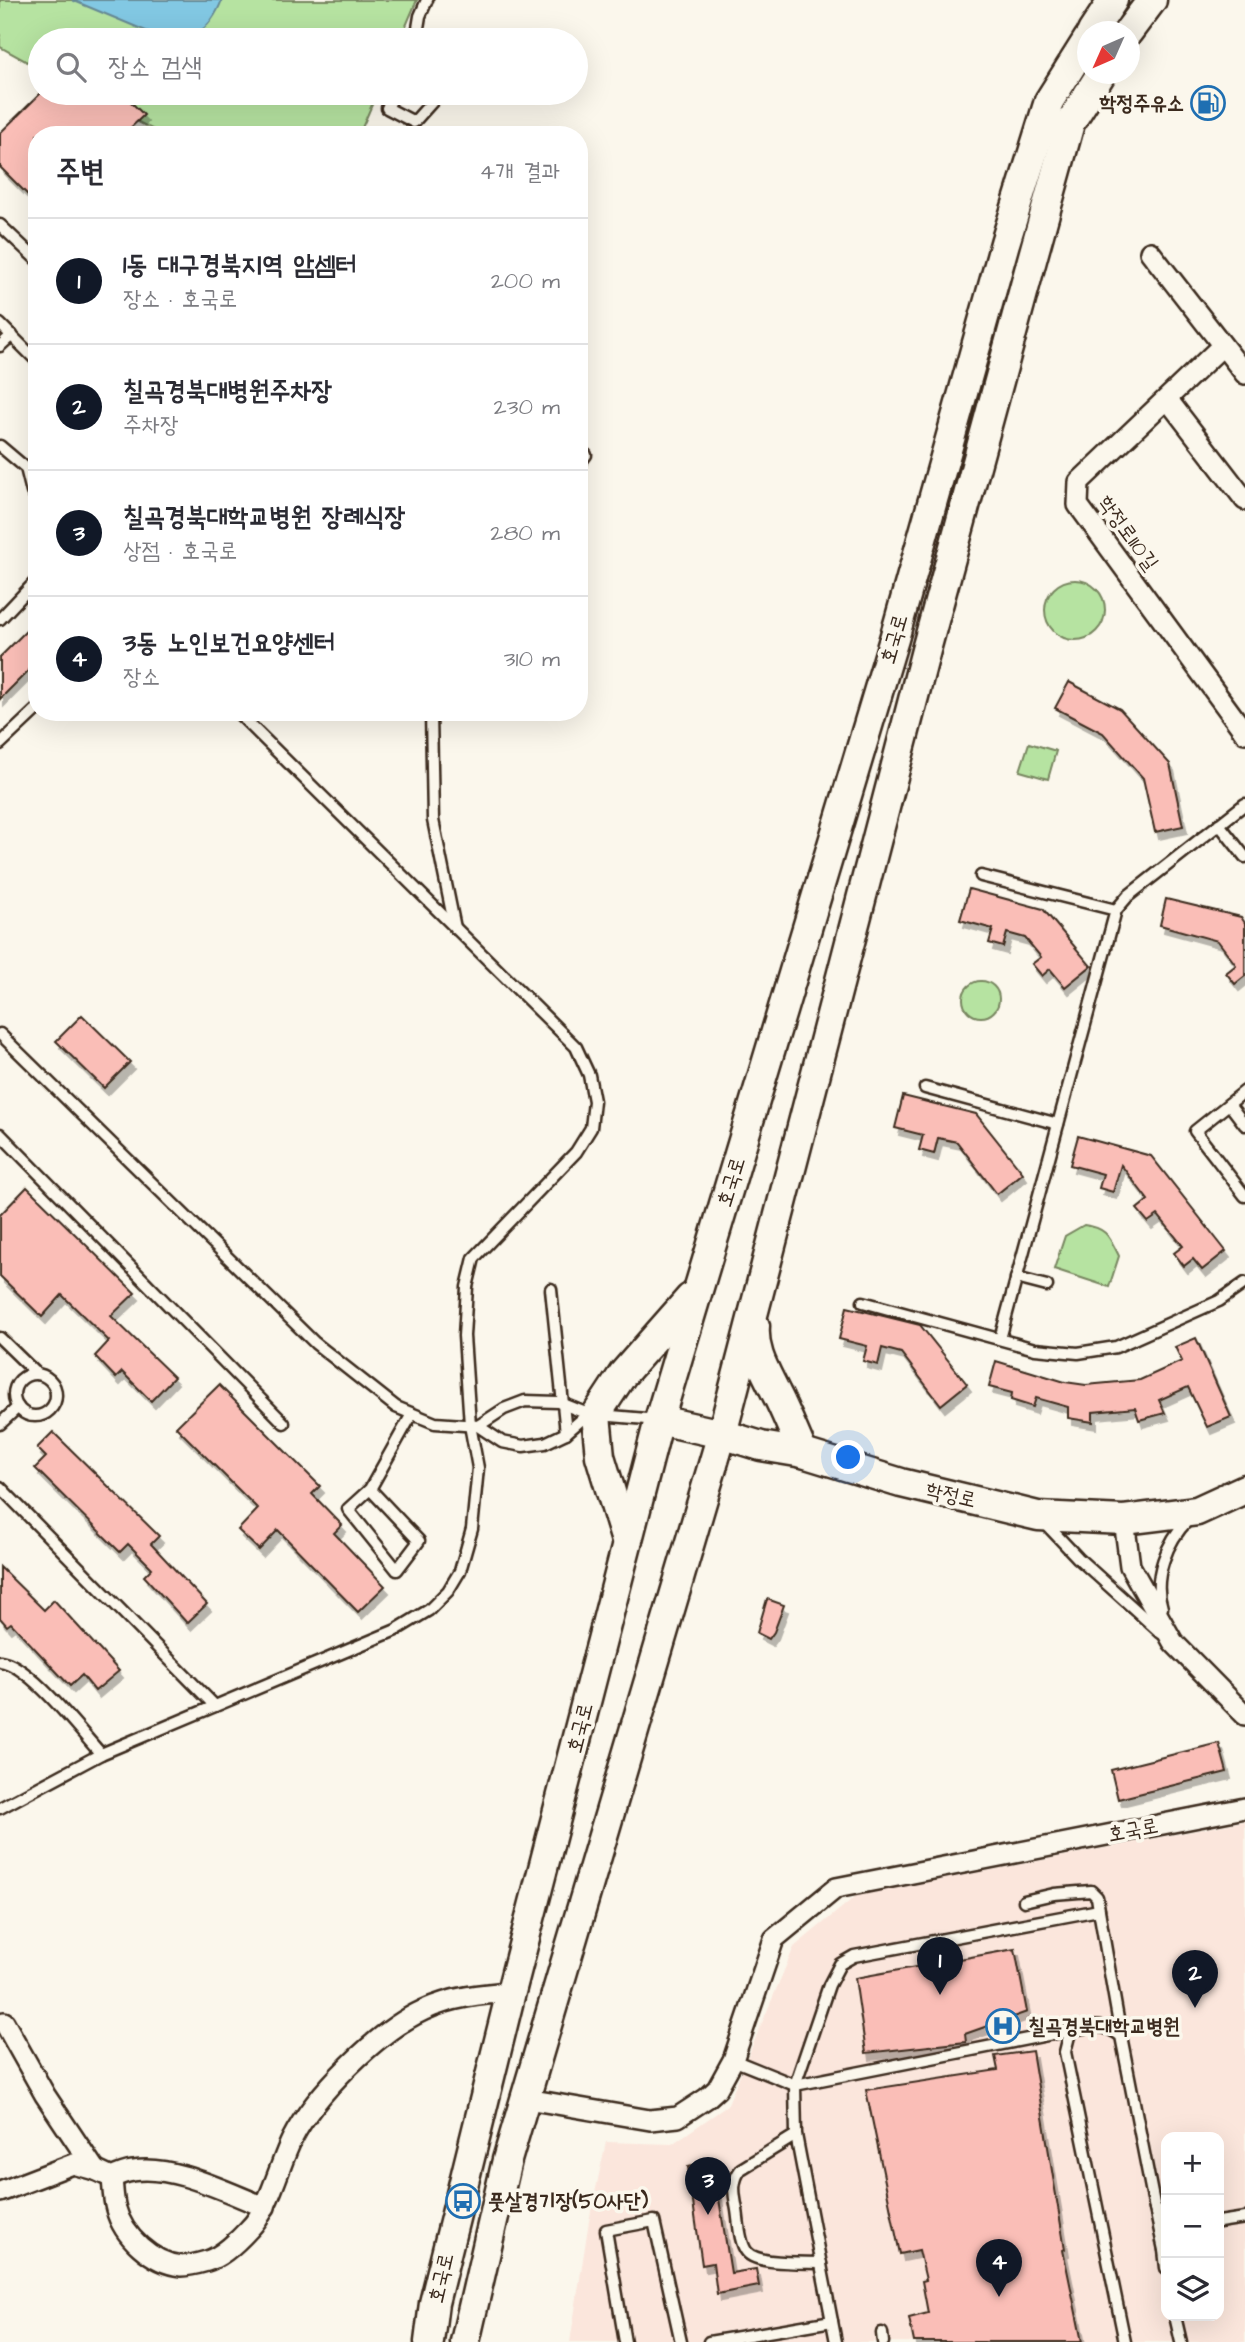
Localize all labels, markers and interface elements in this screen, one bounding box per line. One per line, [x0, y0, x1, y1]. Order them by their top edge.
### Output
north arrow [1077, 21, 1140, 84]
search box [28, 28, 588, 105]
icon: search [52, 48, 90, 86]
text: 장소 검색 [108, 49, 202, 85]
fuel station icon: 학정주유소 [1189, 84, 1227, 122]
place label: 학정주유소 [1099, 89, 1184, 118]
text: 주변 [56, 151, 104, 193]
text: 4개 결과 [480, 156, 560, 188]
text: 1동 대구경북지역 암셈터 [123, 247, 356, 283]
text: 1 [78, 265, 80, 297]
text: 200 m [491, 265, 560, 297]
text: 장소 · 호국로 [123, 283, 237, 315]
text: 칠곡경북대병원주차장 [123, 373, 332, 409]
text: 2 [72, 391, 86, 423]
text: 230 m [494, 391, 560, 423]
text: 주차장 [123, 409, 179, 441]
street label: 학정로110길 [1091, 490, 1165, 576]
text: 칠곡경북대학교병원 장례식장 [123, 499, 405, 535]
text: 3 [73, 517, 85, 549]
text: 280 m [490, 517, 560, 549]
text: 상점 · 호국로 [123, 535, 237, 567]
street label: 호국로 [873, 611, 915, 667]
text: 3동 노인보건요양센터 [123, 625, 335, 661]
text: 4 [71, 643, 87, 675]
text: 310 m [504, 643, 560, 675]
text: 장소 [123, 661, 160, 693]
street label: 호국로 [710, 1154, 752, 1210]
your location [831, 1440, 865, 1474]
street label: 학정로 [923, 1475, 979, 1515]
street label: 호국로 [560, 1700, 600, 1756]
street label: 호국로 [1105, 1811, 1161, 1849]
pin: 1 [917, 1937, 963, 1995]
pin: 2 [1172, 1950, 1218, 2008]
hospital icon: 칠곡경북대학교병원 [984, 2007, 1022, 2045]
place label: 칠곡경북대학교병원 [1028, 2012, 1180, 2041]
map controls [1161, 2132, 1224, 2321]
button: + [1161, 2132, 1224, 2195]
pin: 3 [685, 2157, 731, 2215]
bus stop icon: 풋살경기장(50사단) [444, 2182, 482, 2220]
place label: 풋살경기장(50사단) [488, 2187, 649, 2216]
button: − [1161, 2195, 1224, 2258]
pin: 4 [976, 2239, 1022, 2297]
street label: 호국로 [421, 2250, 461, 2306]
button: layers [1161, 2258, 1224, 2321]

